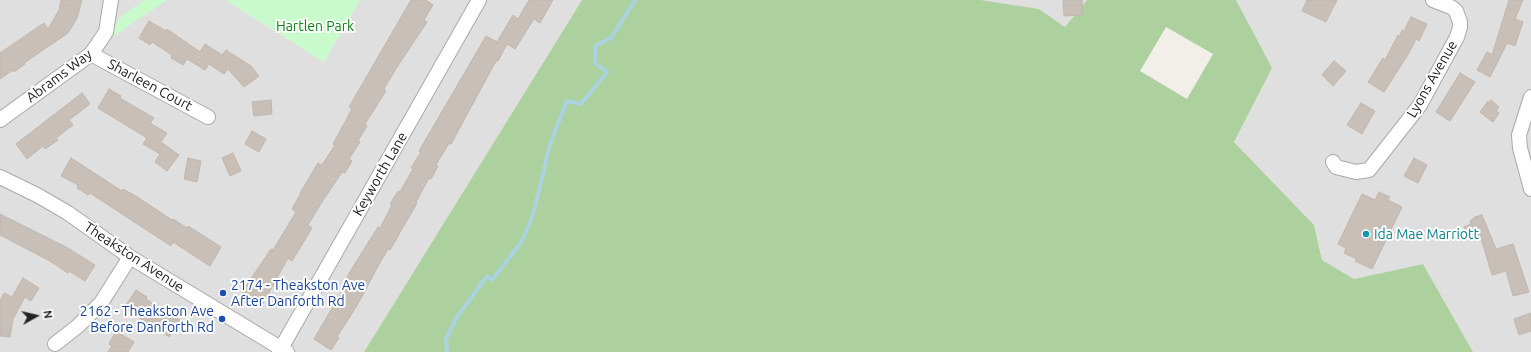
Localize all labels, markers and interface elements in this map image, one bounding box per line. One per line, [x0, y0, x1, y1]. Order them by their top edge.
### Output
park label: Hartlen Park [276, 18, 354, 34]
street label: Lyons Avenue [1403, 37, 1461, 121]
street label: Abrams Way [23, 46, 95, 106]
street label: Sharleen Court [105, 56, 195, 114]
street label: Keyworth Lane [349, 129, 411, 219]
street label: Theakston Avenue [81, 218, 187, 296]
place label: Ida Mae Marriott [1374, 226, 1479, 242]
marker: Ida Mae Marriott [1361, 229, 1371, 239]
place label: 2174 - Theakston Ave After Danforth Rd [231, 277, 365, 310]
marker: 2174 - Theakston Ave After Danforth Rd [218, 288, 228, 298]
north arrow [16, 296, 56, 336]
place label: 2162 - Theakston Ave Before Danforth Rd [80, 303, 214, 336]
text: N [41, 309, 54, 319]
marker: 2162 - Theakston Ave Before Danforth Rd [217, 314, 227, 324]

